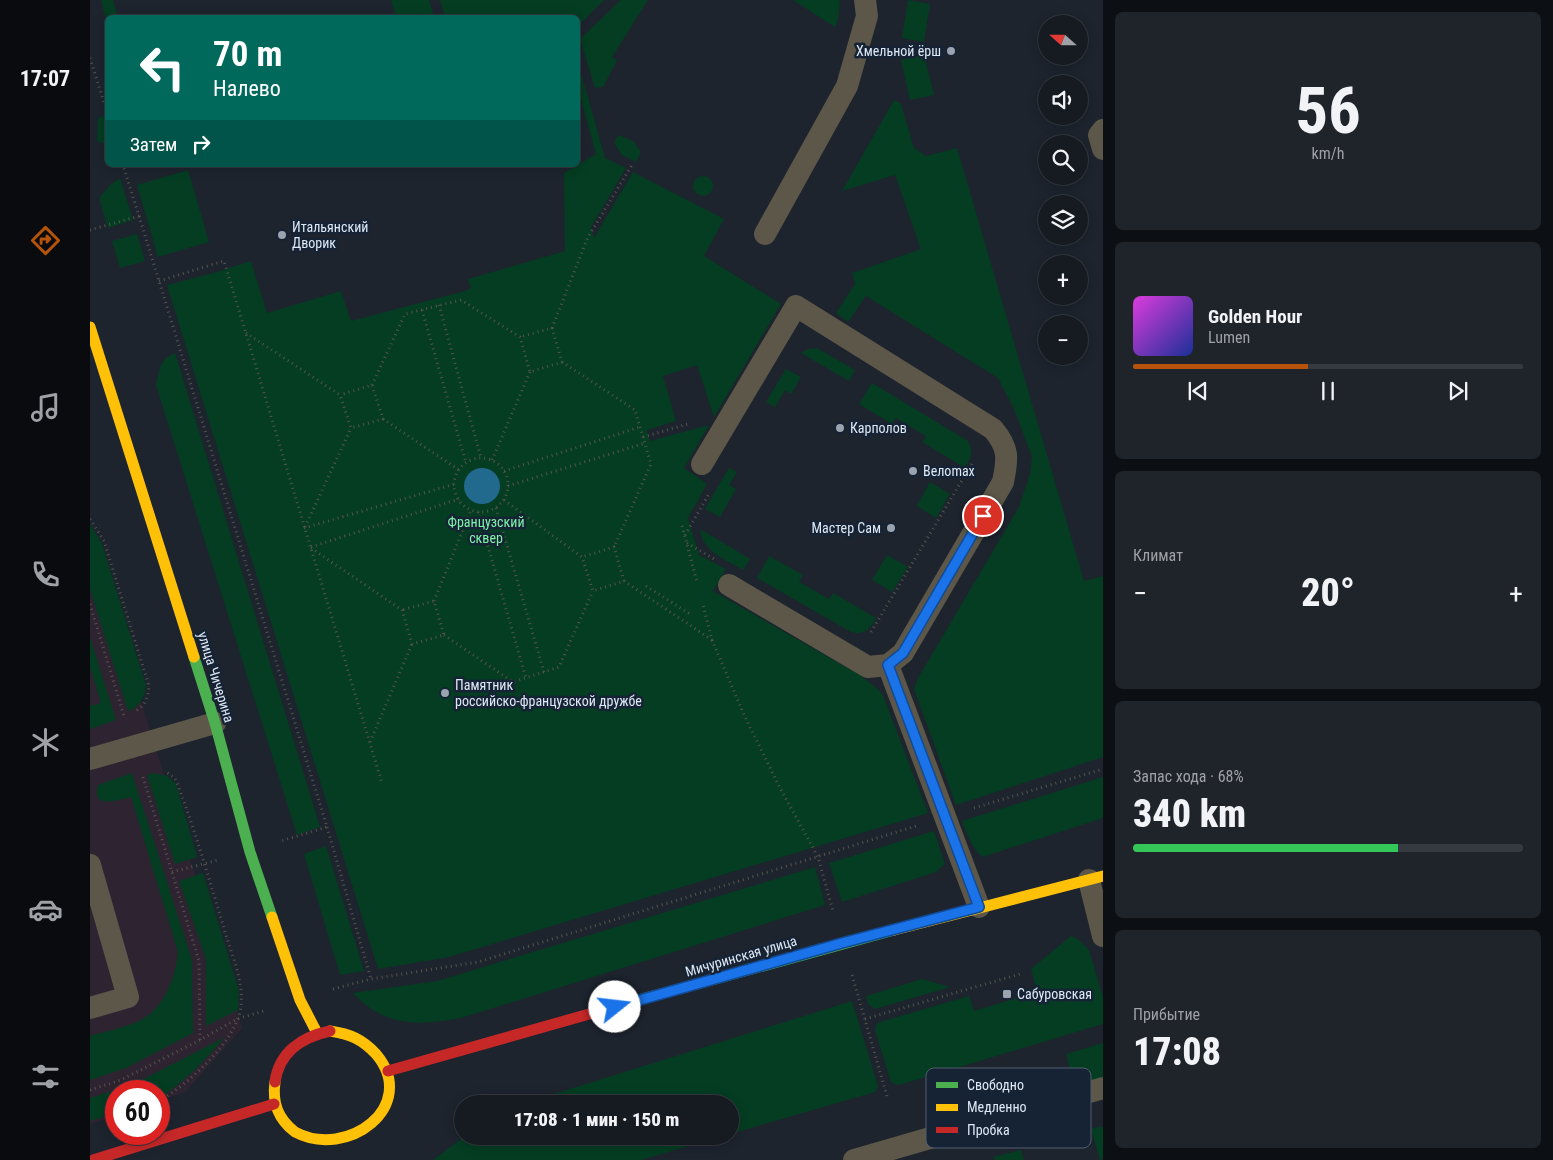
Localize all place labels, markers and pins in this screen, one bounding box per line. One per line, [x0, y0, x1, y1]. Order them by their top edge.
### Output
place label: Хмельной ёрш [856, 43, 941, 59]
marker: Хмельной ёрш [945, 45, 957, 57]
place label: Итальянский Дворик [292, 219, 368, 251]
marker: Итальянский Дворик [276, 229, 288, 241]
place label: Карполов [850, 420, 907, 436]
marker: Карполов [834, 422, 846, 434]
place label: Велоmax [923, 463, 975, 479]
marker: Велоmax [907, 465, 919, 477]
pin [962, 495, 1004, 537]
place label: Мастер Сам [811, 520, 881, 536]
marker: Мастер Сам [885, 522, 897, 534]
place label: Памятник российско-французской дружбе [455, 677, 642, 709]
marker: Памятник российско-французской дружбе [439, 687, 451, 699]
place label: Сабуровская [1017, 986, 1092, 1002]
marker: Сабуровская [1001, 988, 1013, 1000]

